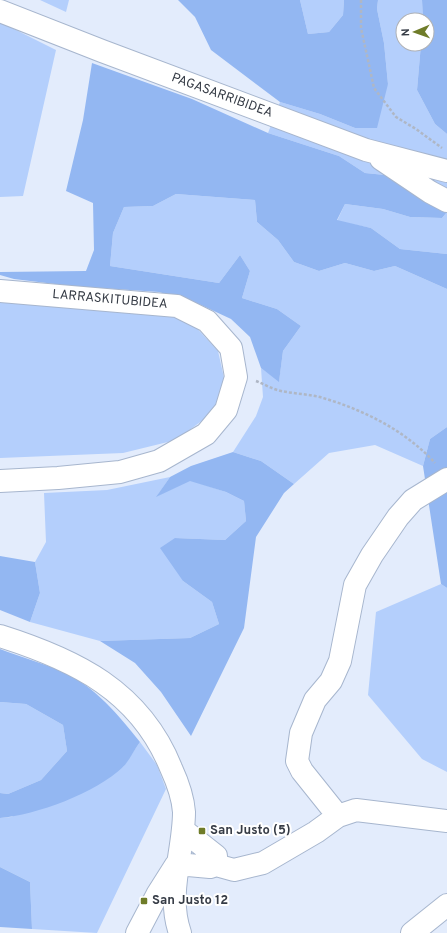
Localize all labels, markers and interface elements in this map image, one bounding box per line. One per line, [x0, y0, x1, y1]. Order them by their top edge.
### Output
north arrow [395, 12, 435, 52]
text: N [399, 28, 413, 37]
street label: PAGASARRIBIDEA [169, 70, 275, 122]
street label: LARRASKITUBIDEA [52, 287, 168, 313]
place label: San Justo (5) [210, 823, 291, 839]
marker: San Justo (5) [197, 826, 207, 836]
place label: San Justo 12 [152, 893, 228, 909]
marker: San Justo 12 [139, 896, 149, 906]

